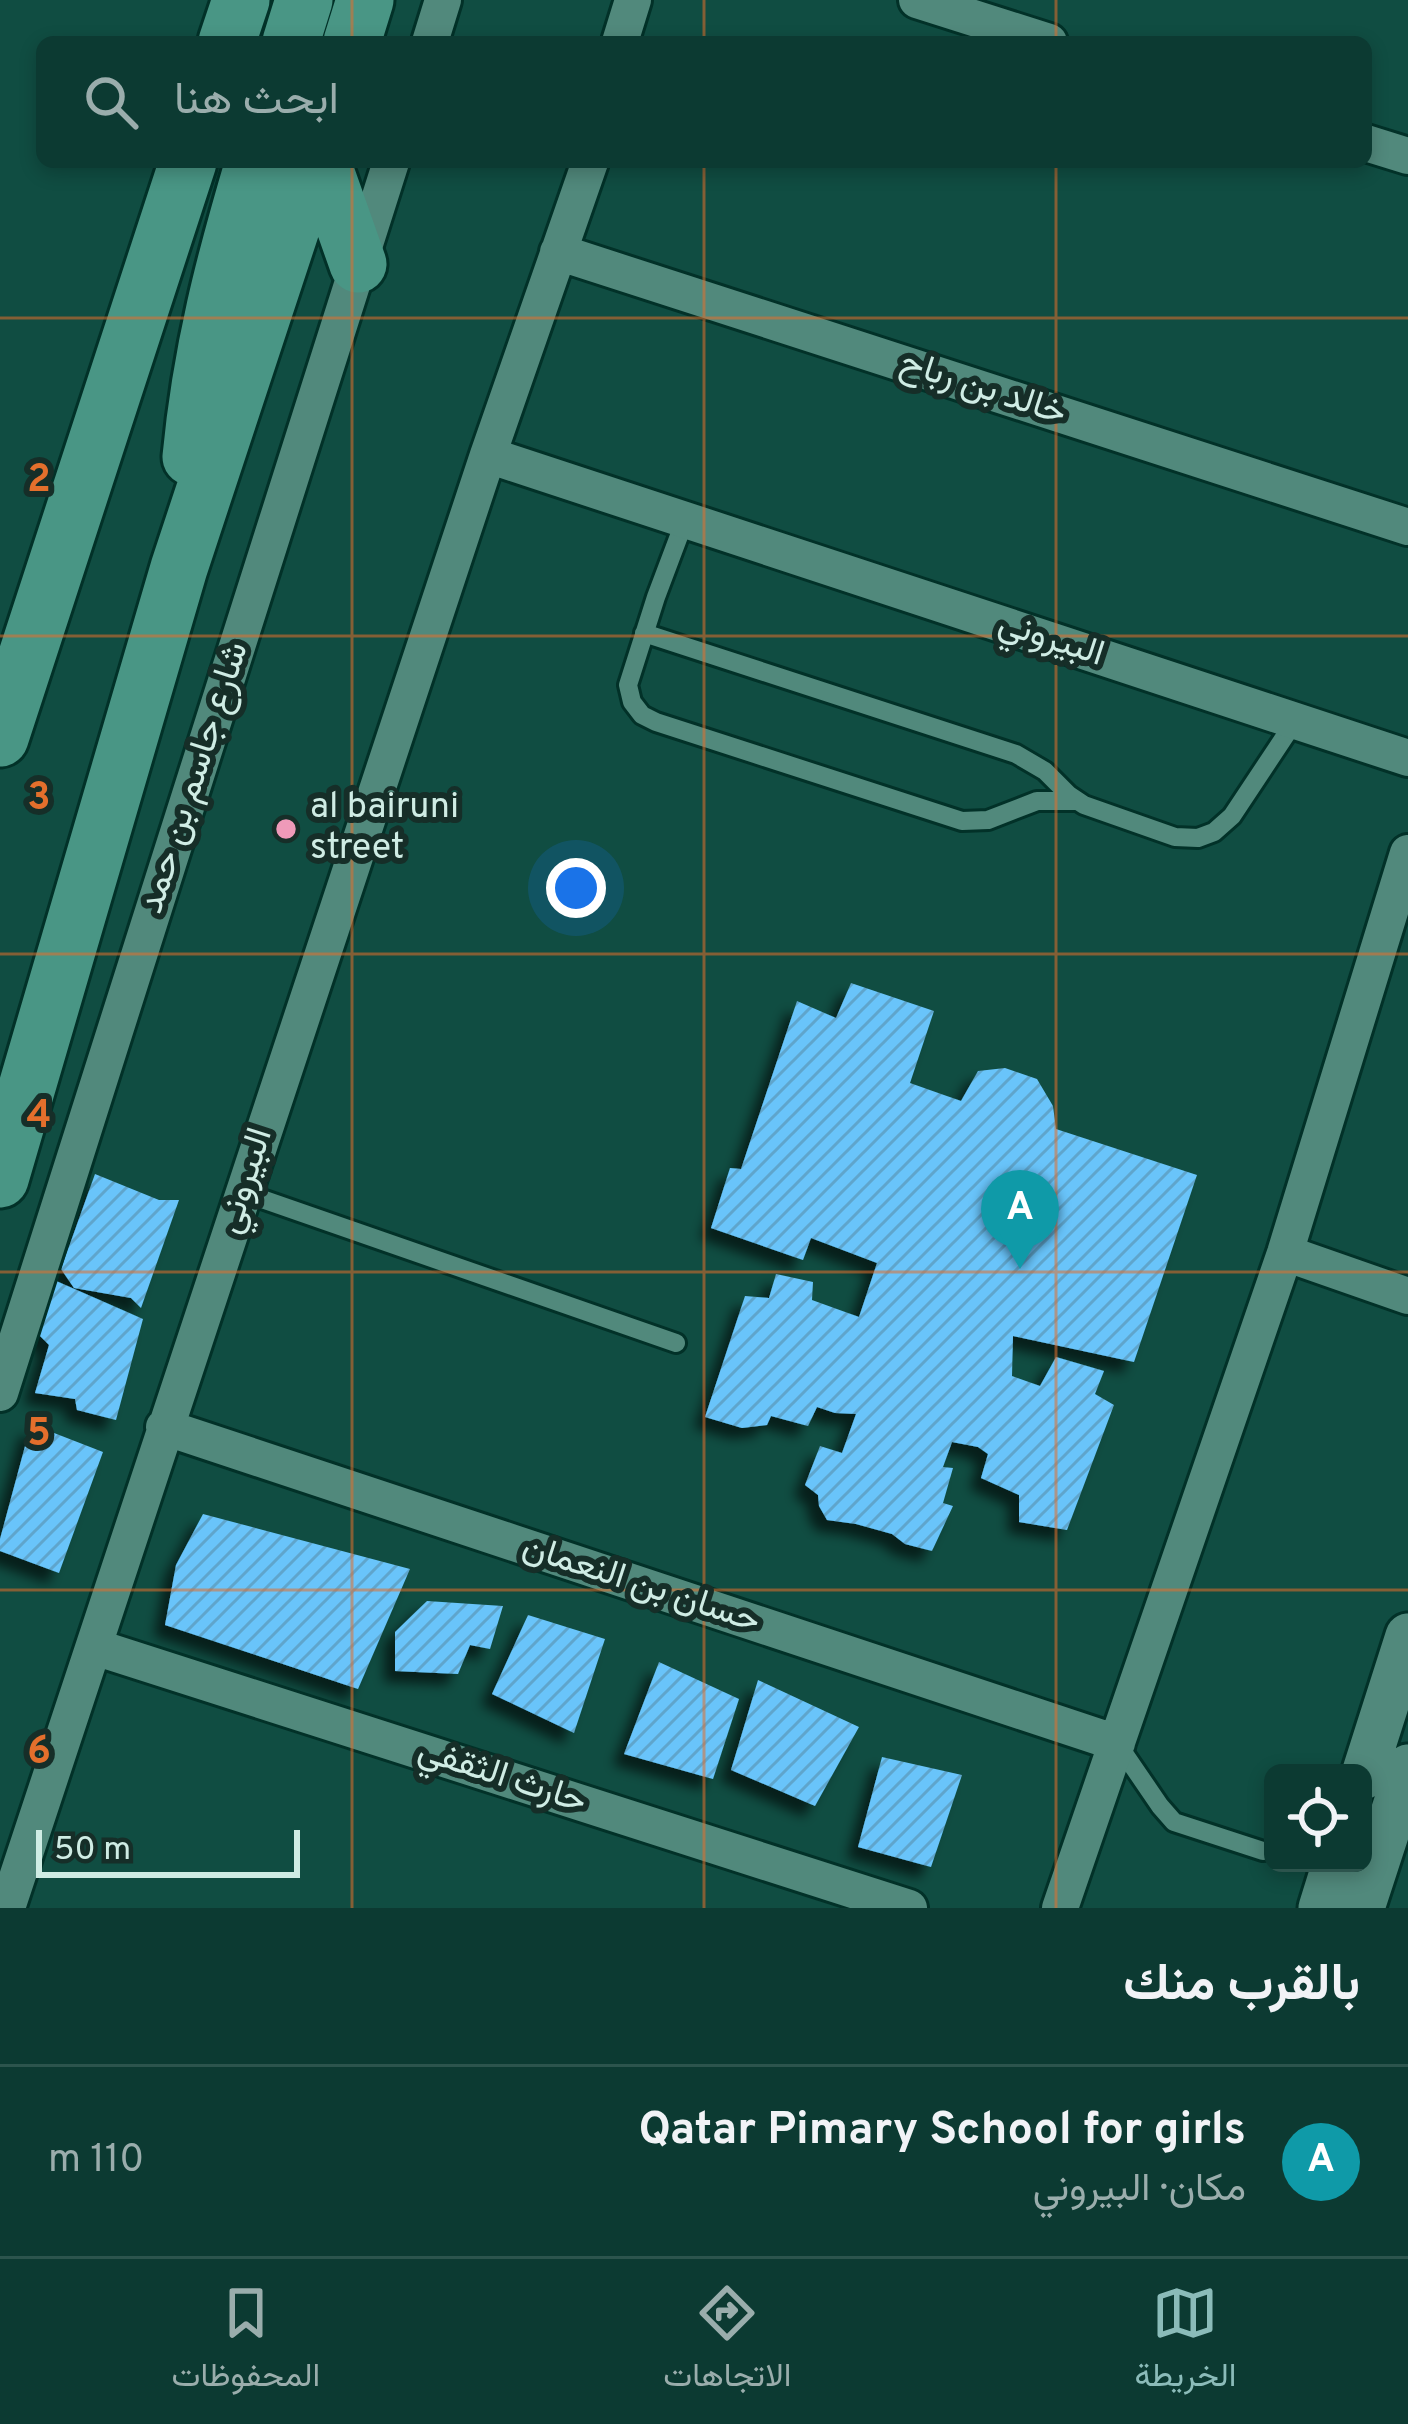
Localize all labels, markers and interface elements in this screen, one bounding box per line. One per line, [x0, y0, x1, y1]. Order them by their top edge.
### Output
search box [36, 36, 1372, 168]
icon: search [78, 69, 144, 135]
text: ابحث هنا [174, 73, 339, 130]
street label: خالد بن رباح [894, 341, 1072, 437]
text: 2 [27, 457, 51, 506]
street label: البيروني [991, 601, 1110, 681]
street label: شارع جاسم بن حمد [129, 636, 261, 920]
text: 3 [27, 775, 51, 824]
place label: al bairuni street [310, 785, 459, 872]
marker: al bairuni street [273, 816, 299, 842]
your location [546, 858, 606, 918]
text: 4 [26, 1093, 52, 1142]
street label: البيروني [207, 1122, 287, 1241]
pin: A [981, 1170, 1059, 1269]
text: 5 [27, 1411, 51, 1460]
street label: حسان بن النعمان [516, 1525, 766, 1645]
street label: حارث الثقفي [411, 1728, 592, 1829]
text: 6 [27, 1729, 51, 1778]
map controls [1264, 1764, 1372, 1872]
button: locate [1264, 1764, 1372, 1872]
scale bar [36, 1824, 300, 1877]
text: 50 m [54, 1830, 131, 1872]
text: بالقرب منك [1123, 1954, 1360, 2019]
text: Qatar Pimary School for girls [638, 2103, 1246, 2160]
text: 110 m [48, 2137, 144, 2186]
text: A [1307, 2137, 1335, 2186]
text: مكان · البيروني [1033, 2166, 1246, 2215]
tab: المحفوظات [172, 2280, 320, 2404]
tab: الاتجاهات [663, 2280, 791, 2404]
tab: الخريطة [1134, 2280, 1236, 2404]

